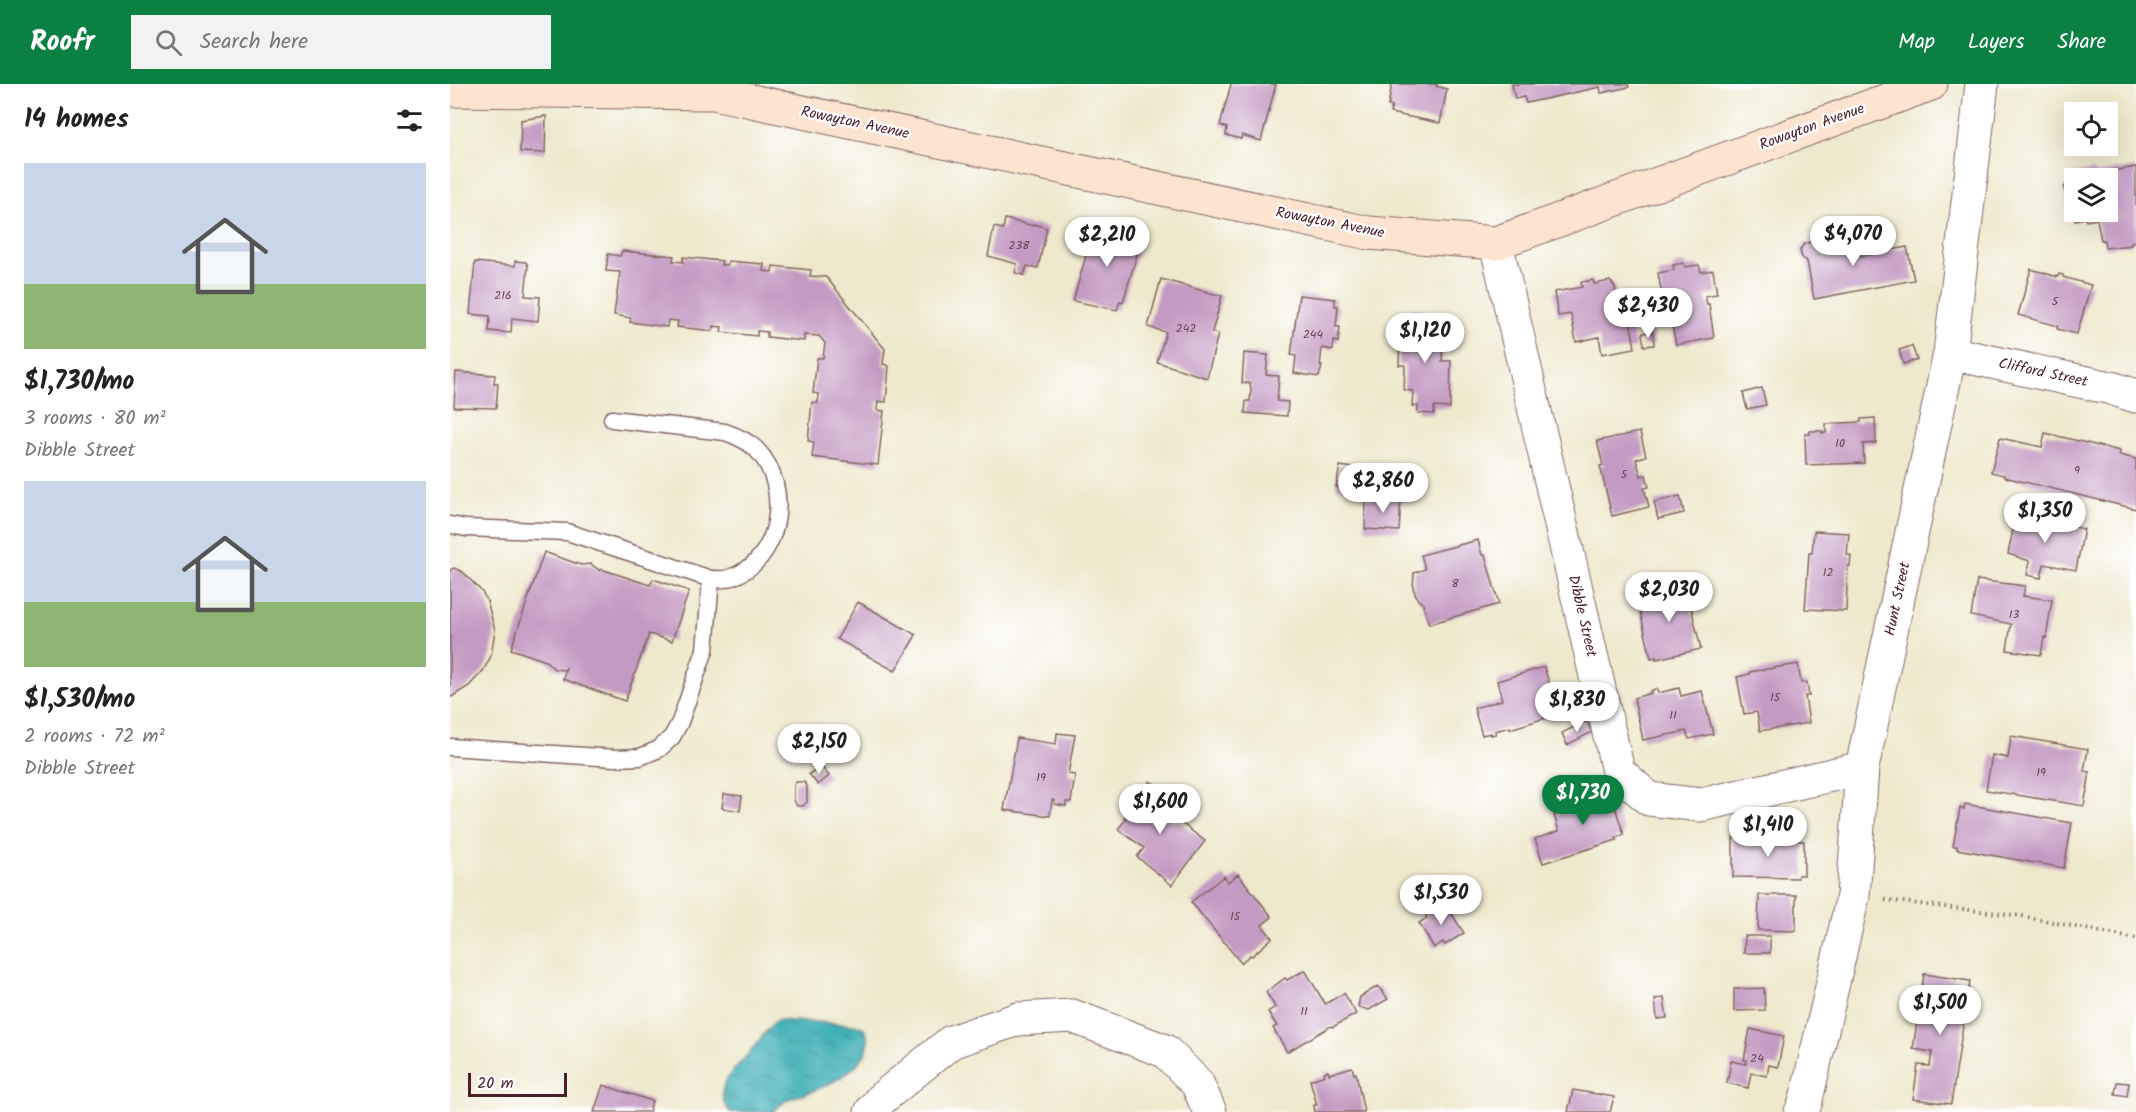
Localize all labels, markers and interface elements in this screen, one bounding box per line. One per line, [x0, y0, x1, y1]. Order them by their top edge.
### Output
search box [131, 15, 551, 69]
text: Roofr [30, 20, 95, 65]
text: Search here [200, 25, 308, 60]
icon: search [152, 26, 185, 59]
text: Map [1898, 26, 1935, 59]
text: Layers [1968, 26, 2024, 59]
text: Share [2057, 26, 2106, 59]
street label: Rowayton Avenue [1756, 97, 1868, 157]
text: 14 homes [24, 99, 129, 141]
street label: Rowayton Avenue [798, 100, 912, 146]
map controls [2064, 102, 2118, 222]
button: locate [2064, 102, 2118, 156]
icon: filters [393, 104, 426, 137]
button: layers [2064, 168, 2118, 222]
street label: Rowayton Avenue [1273, 201, 1387, 245]
icon: home [171, 202, 279, 310]
pin: $4,070 [1804, 216, 1902, 267]
pin: $2,210 [1058, 217, 1156, 268]
text: $4,070 [1824, 219, 1882, 251]
text: $2,210 [1079, 220, 1135, 252]
house number: 238 [1008, 236, 1030, 255]
house number: 216 [494, 286, 512, 305]
pin: $2,430 [1599, 288, 1697, 339]
text: $2,430 [1618, 291, 1678, 323]
house number: 5 [2052, 292, 2060, 311]
pin: $1,120 [1376, 313, 1474, 364]
text: $1,120 [1399, 316, 1451, 348]
house number: 242 [1176, 319, 1196, 338]
house number: 244 [1303, 325, 1323, 344]
street label: Clifford Street [1996, 352, 2090, 394]
text: $1,730/mo [24, 361, 134, 403]
text: 3 rooms · 80 m² [24, 403, 166, 435]
house number: 10 [1835, 434, 1845, 453]
text: Dibble Street [24, 435, 135, 467]
house number: 9 [2074, 461, 2080, 480]
pin: $2,860 [1334, 463, 1432, 514]
house number: 5 [1621, 465, 1629, 484]
text: $2,860 [1352, 466, 1414, 498]
pin: $1,350 [1996, 493, 2094, 544]
text: $1,350 [2018, 496, 2072, 528]
icon: home [171, 520, 279, 628]
street label: Hunt Street [1878, 560, 1918, 638]
house number: 12 [1823, 563, 1833, 582]
pin: $2,030 [1620, 572, 1718, 623]
street label: Dibble Street [1561, 573, 1603, 660]
house number: 8 [1451, 574, 1459, 593]
text: $2,030 [1639, 575, 1699, 607]
house number: 13 [2009, 605, 2019, 624]
text: $1,530/mo [24, 679, 135, 721]
pin: $1,830 [1528, 682, 1626, 733]
text: $1,830 [1549, 685, 1605, 717]
house number: 15 [1770, 688, 1782, 707]
house number: 11 [1669, 706, 1677, 725]
text: 2 rooms · 72 m² [24, 721, 165, 753]
pin: $2,150 [770, 724, 868, 775]
text: $2,150 [791, 727, 847, 759]
text: Dibble Street [24, 753, 135, 785]
house number: 19 [2036, 763, 2046, 782]
house number: 19 [1036, 768, 1046, 787]
pin: $1,730 [1534, 775, 1632, 826]
text: $1,730 [1556, 778, 1610, 810]
pin: $1,600 [1111, 784, 1209, 835]
text: $1,600 [1133, 787, 1187, 819]
pin: $1,410 [1719, 807, 1817, 858]
text: $1,410 [1743, 810, 1793, 842]
pin: $1,530 [1392, 875, 1490, 926]
text: $1,530 [1414, 878, 1468, 910]
house number: 15 [1230, 907, 1242, 926]
pin: $1,500 [1891, 985, 1989, 1036]
text: $1,500 [1913, 988, 1967, 1020]
house number: 11 [1300, 1002, 1308, 1021]
house number: 24 [1750, 1049, 1764, 1068]
scale bar [468, 1070, 567, 1098]
text: 20 m [477, 1071, 513, 1096]

